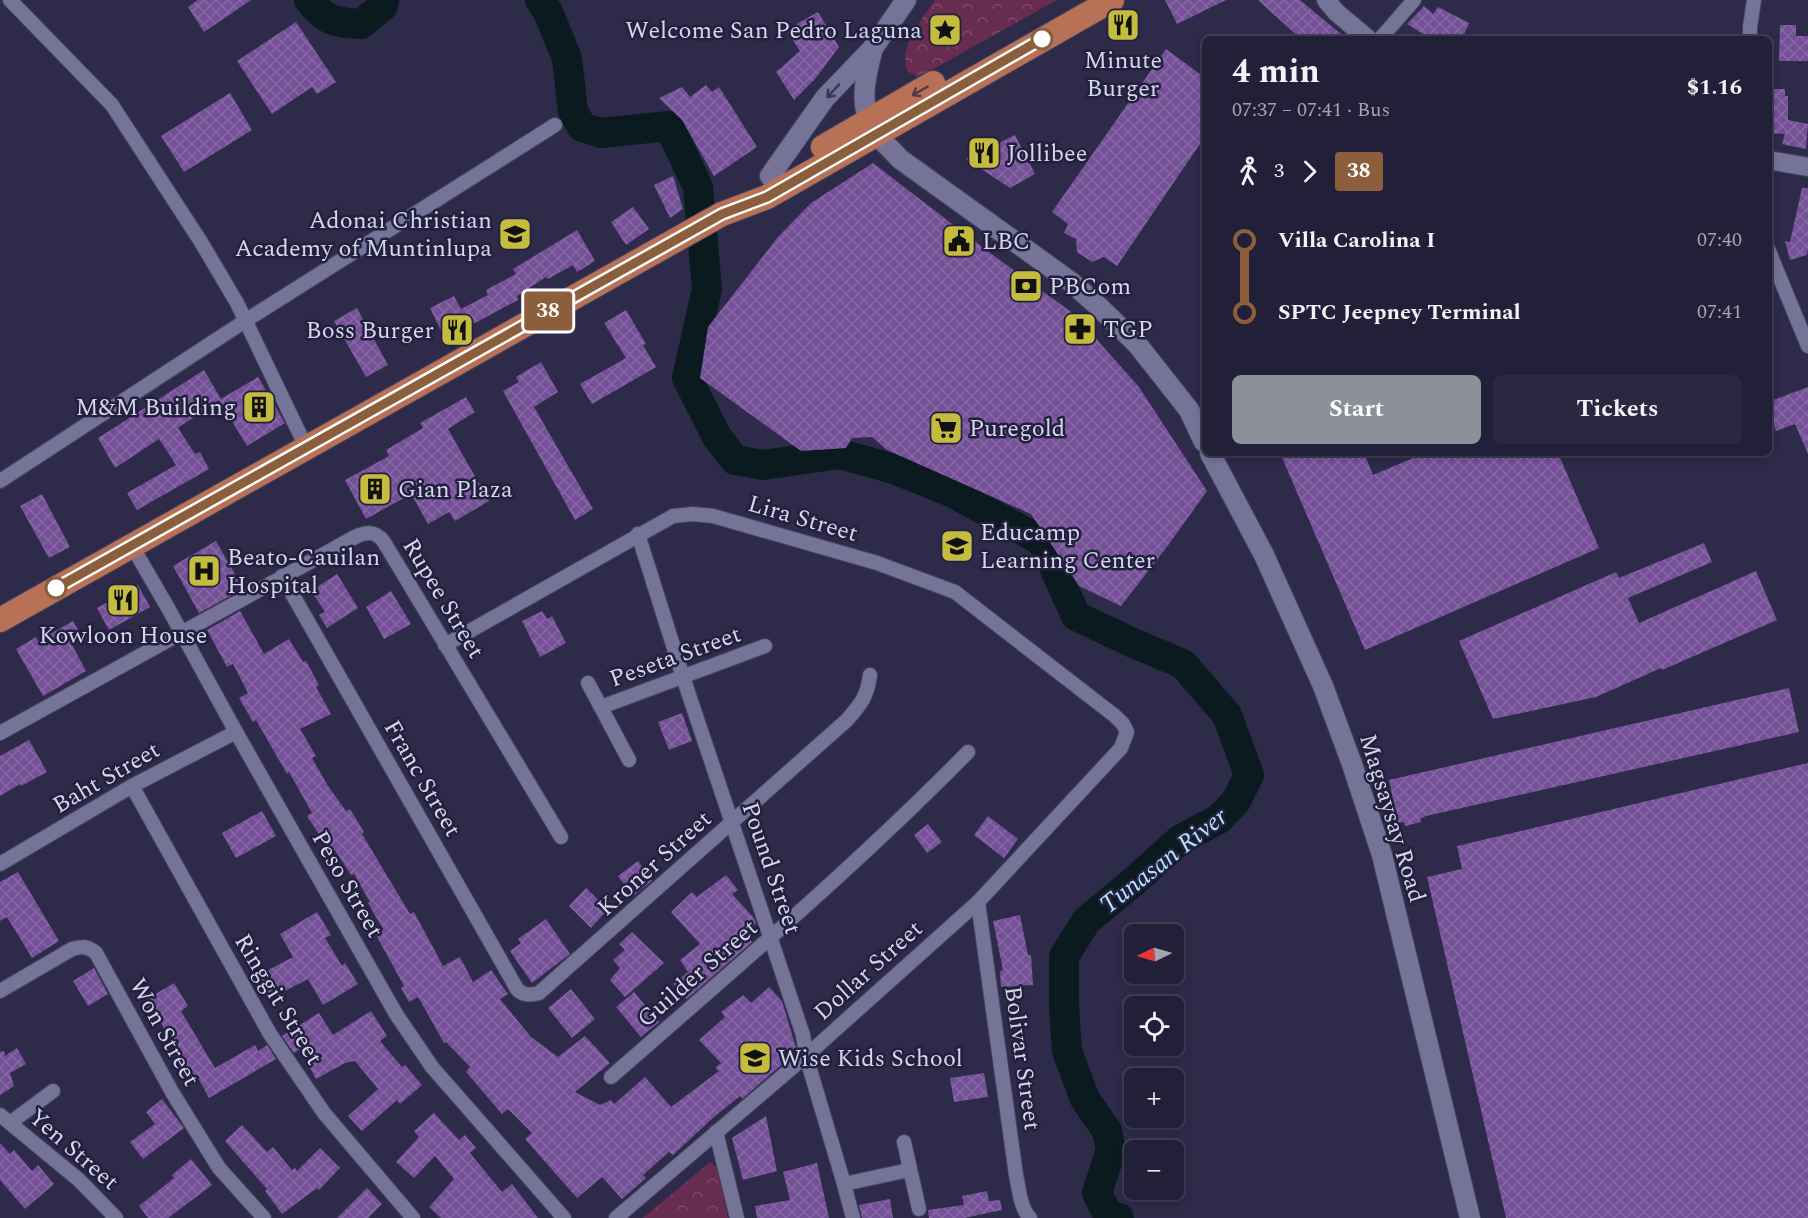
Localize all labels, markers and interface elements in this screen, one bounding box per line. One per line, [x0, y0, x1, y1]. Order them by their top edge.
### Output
restaurant icon: Minute Burger [1105, 7, 1141, 43]
place icon: Welcome San Pedro Laguna [927, 12, 963, 48]
place label: Welcome San Pedro Laguna [625, 13, 922, 49]
unlabelled marker [1031, 28, 1053, 50]
place label: Minute Burger [1084, 43, 1162, 107]
text: 4 min [1232, 47, 1320, 97]
text: $1.16 [1687, 71, 1742, 104]
one-way arrow [826, 83, 840, 98]
one-way arrow [912, 85, 929, 97]
text: 07:37 – 07:41 · Bus [1232, 95, 1390, 125]
restaurant icon: Jollibee [966, 135, 1002, 171]
place label: Jollibee [1007, 136, 1087, 172]
icon: walk [1232, 155, 1265, 188]
icon: forward [1293, 155, 1326, 188]
text: 38 [1347, 155, 1371, 187]
text: 3 [1274, 156, 1284, 186]
place label: Adonai Christian Academy of Muntinlupa [235, 203, 492, 267]
school or university icon: Adonai Christian Academy of Muntinlupa [497, 216, 533, 252]
public building icon: LBC [941, 223, 977, 259]
place label: LBC [982, 224, 1030, 260]
text: Villa Carolina I [1278, 224, 1435, 257]
text: 07:40 [1697, 225, 1742, 255]
bank icon: PBCom [1008, 268, 1044, 304]
place label: PBCom [1049, 269, 1131, 305]
line badge: 38 [521, 292, 575, 330]
text: 38 [536, 295, 560, 327]
text: SPTC Jeepney Terminal [1278, 296, 1521, 329]
text: 07:41 [1697, 297, 1742, 327]
pharmacy icon: TGP [1062, 311, 1098, 347]
restaurant icon: Boss Burger [439, 312, 475, 348]
place label: TGP [1103, 312, 1153, 348]
place label: Boss Burger [306, 313, 434, 349]
button: Start [1232, 375, 1481, 444]
button: Tickets [1493, 375, 1742, 444]
building icon: M&M Building [241, 389, 277, 425]
place label: M&M Building [76, 390, 236, 426]
supermarket icon: Puregold [928, 410, 964, 446]
place label: Puregold [969, 411, 1065, 447]
building icon: Gian Plaza [357, 471, 393, 507]
place label: Gian Plaza [398, 472, 513, 508]
street label: Lira Street [743, 486, 862, 552]
place label: Educamp Learning Center [980, 515, 1155, 579]
school or university icon: Educamp Learning Center [939, 528, 975, 564]
street label: Rupee Street [393, 531, 493, 666]
place label: Beato-Cauilan Hospital [227, 540, 380, 604]
hospital icon: Beato-Cauilan Hospital [186, 553, 222, 589]
unlabelled marker [45, 577, 67, 599]
restaurant icon: Kowloon House [105, 582, 141, 618]
street label: Peseta Street [605, 616, 746, 697]
place label: Kowloon House [39, 618, 207, 654]
street label: Franc Street [374, 713, 470, 844]
street label: Magsaysay Road [1349, 730, 1435, 907]
street label: Baht Street [46, 733, 167, 823]
street label: Pound Street [732, 797, 810, 939]
water label: Tunasan River [1091, 797, 1237, 924]
street label: Kroner Street [589, 802, 720, 925]
street label: Peso Street [302, 824, 392, 945]
street label: Guilder Street [629, 911, 766, 1037]
street label: Dollar Street [806, 912, 931, 1030]
north arrow [1124, 924, 1184, 984]
map controls [1124, 924, 1184, 1200]
street label: Ringgit Street [225, 927, 332, 1072]
street label: Won Street [120, 972, 209, 1093]
street label: Bolivar Street [994, 984, 1050, 1133]
button: locate [1124, 996, 1184, 1056]
school or university icon: Wise Kids School [737, 1040, 773, 1076]
place label: Wise Kids School [778, 1041, 963, 1077]
button: + [1124, 1068, 1184, 1128]
street label: Yen Street [20, 1100, 127, 1199]
button: − [1124, 1140, 1184, 1200]

